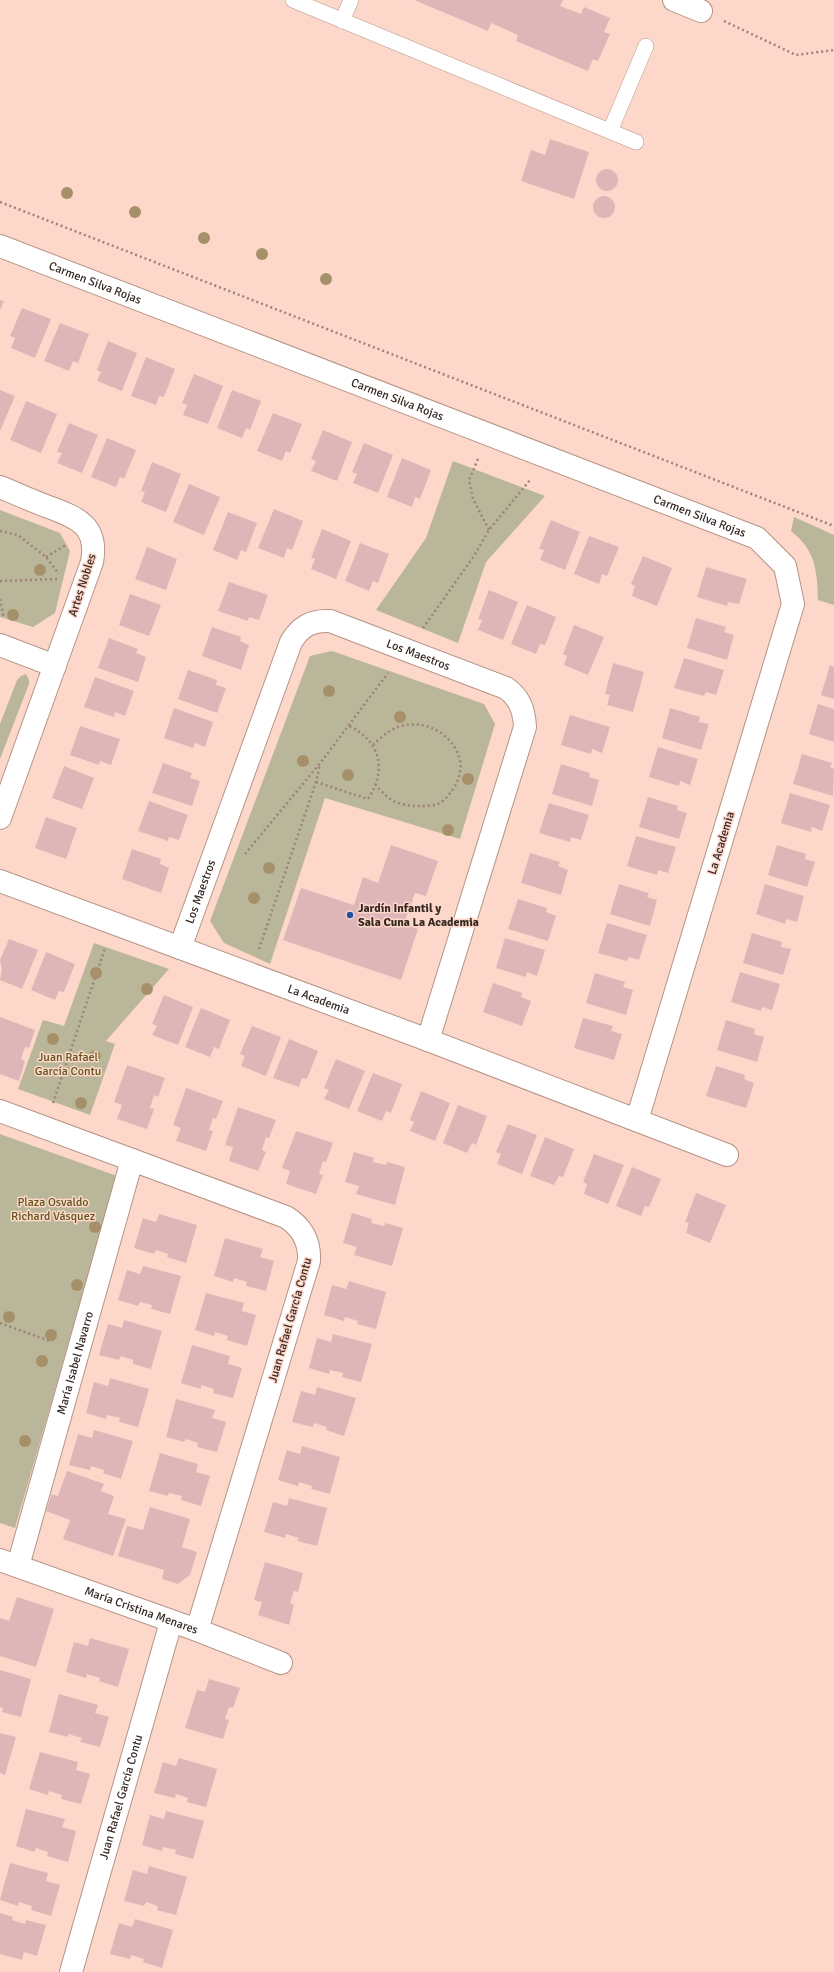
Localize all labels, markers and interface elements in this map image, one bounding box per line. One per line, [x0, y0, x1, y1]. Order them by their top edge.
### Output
street label: Carmen Silva Rojas [47, 259, 143, 308]
street label: Carmen Silva Rojas [349, 375, 446, 424]
street label: Carmen Silva Rojas [651, 492, 748, 541]
street label: Artes Nobles [65, 552, 100, 619]
street label: Los Maestros [384, 636, 452, 674]
street label: La Academia [705, 810, 738, 876]
street label: Los Maestros [182, 858, 219, 926]
place label: Jardín Infantil y Sala Cuna La Academia [358, 901, 479, 930]
marker: Jardín Infantil y Sala Cuna La Academia [345, 910, 355, 920]
street label: La Academia [285, 981, 352, 1018]
park label: Juan Rafael García Contu [35, 1050, 101, 1079]
park label: Plaza Osvaldo Richard Vásquez [11, 1195, 95, 1224]
street label: Juan Rafael García Contu [265, 1256, 315, 1384]
street label: María Isabel Navarro [54, 1310, 97, 1416]
street label: María Cristina Menares [82, 1584, 200, 1638]
street label: Juan Rafael García Contu [97, 1733, 146, 1861]

